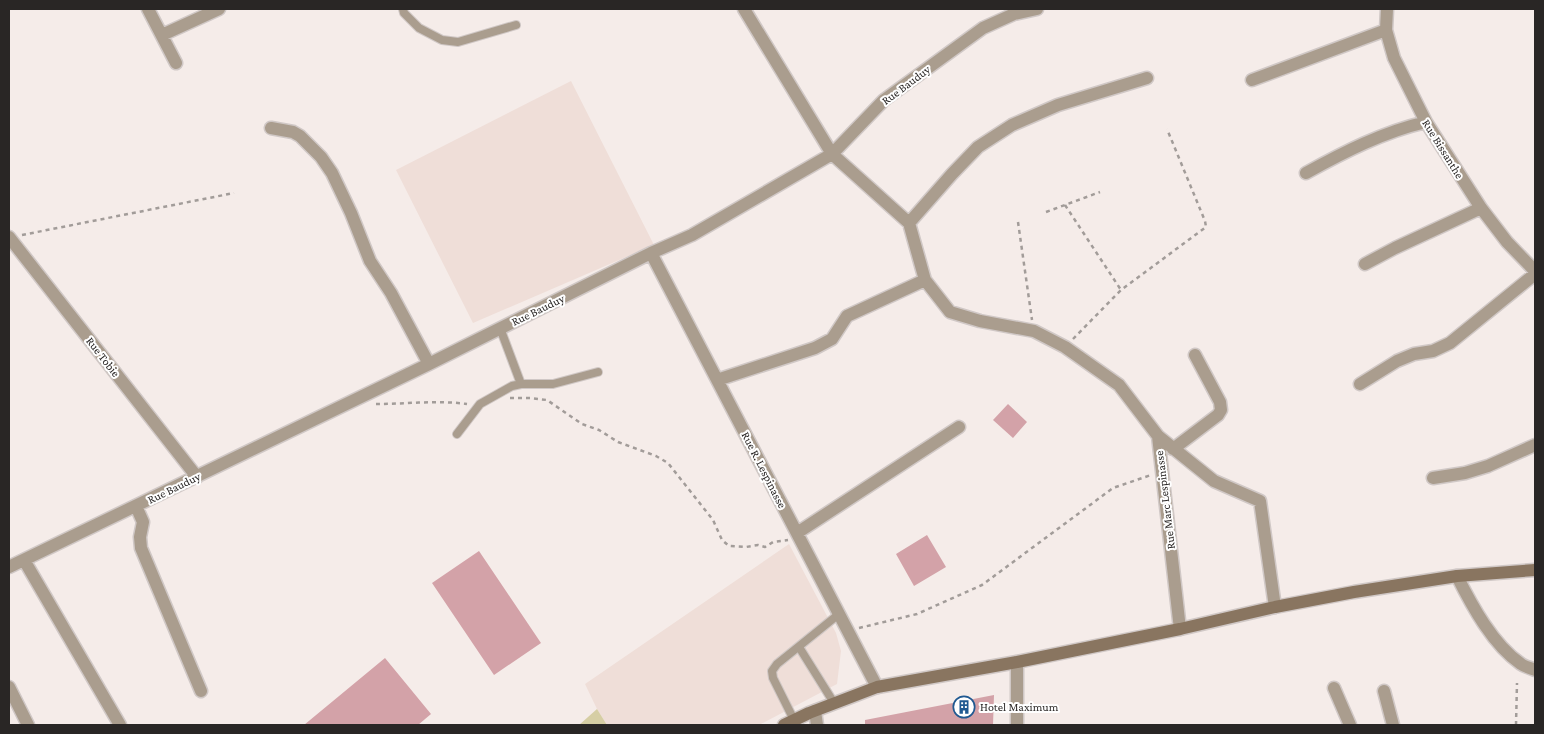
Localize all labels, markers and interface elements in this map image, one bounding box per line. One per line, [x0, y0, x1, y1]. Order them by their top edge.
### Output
street label: Rue Bauduy [879, 62, 933, 108]
street label: Rue Bissanthe [1419, 117, 1467, 181]
street label: Rue Bauduy [509, 291, 567, 329]
street label: Rue Tobie [83, 334, 123, 380]
street label: Rue R. Lespinasse [739, 429, 789, 511]
street label: Rue Marc Lespinasse [1152, 450, 1178, 550]
street label: Rue Bauduy [145, 469, 203, 507]
building icon: Hotel Maximum [952, 695, 976, 719]
place label: Hotel Maximum [980, 700, 1059, 714]

